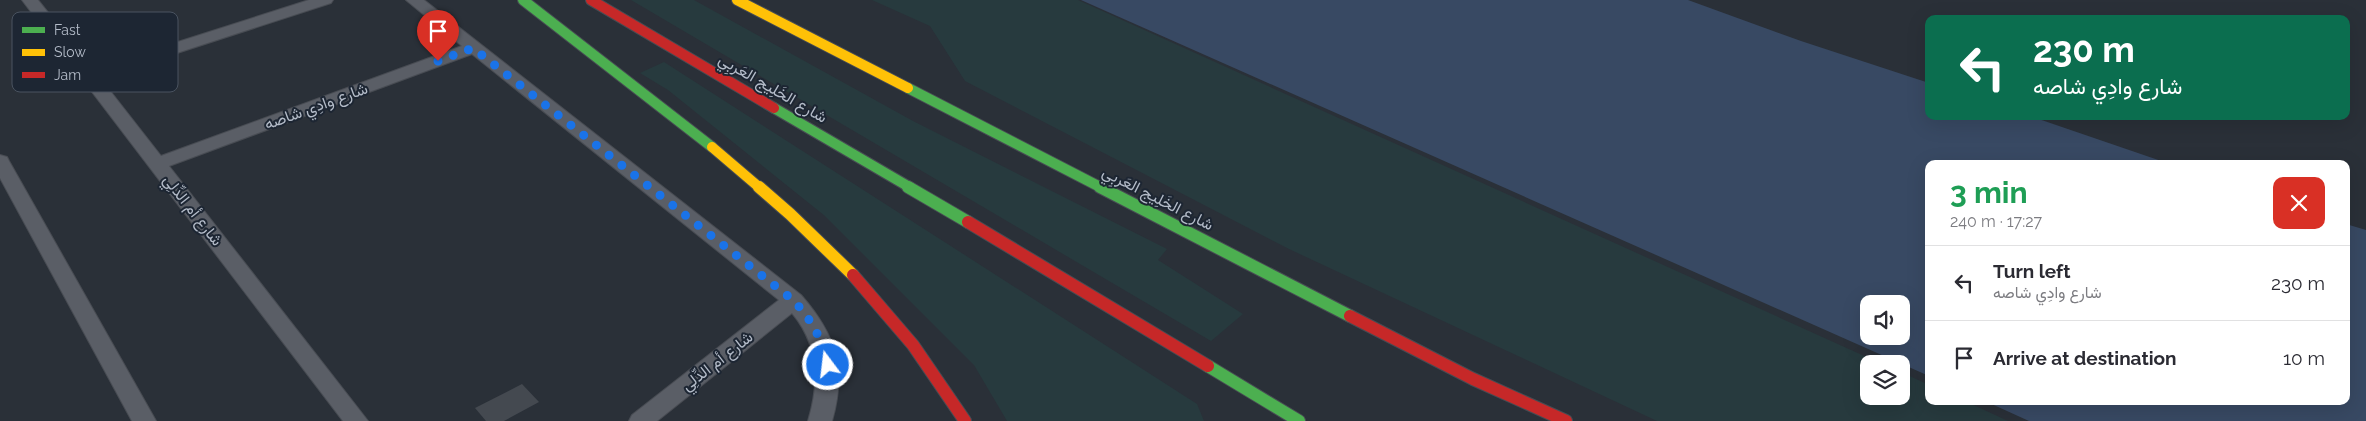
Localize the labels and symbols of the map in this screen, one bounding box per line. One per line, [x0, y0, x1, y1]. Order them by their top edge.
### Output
pin [417, 10, 459, 61]
legend [12, 12, 178, 92]
text: Fast [54, 22, 81, 38]
text: Slow [54, 44, 86, 60]
street label: شارع الخَلِيج العَربِي [713, 49, 831, 130]
text: Jam [54, 67, 81, 83]
street label: شارع وادِي شاصه [262, 79, 372, 137]
street label: شارع الخَلِيج العَربِي [1097, 162, 1217, 238]
street label: شارع أم الدِّلِي [156, 171, 227, 252]
street label: شارع أم الدِّلِي [678, 327, 759, 398]
position arrow [801, 338, 853, 390]

